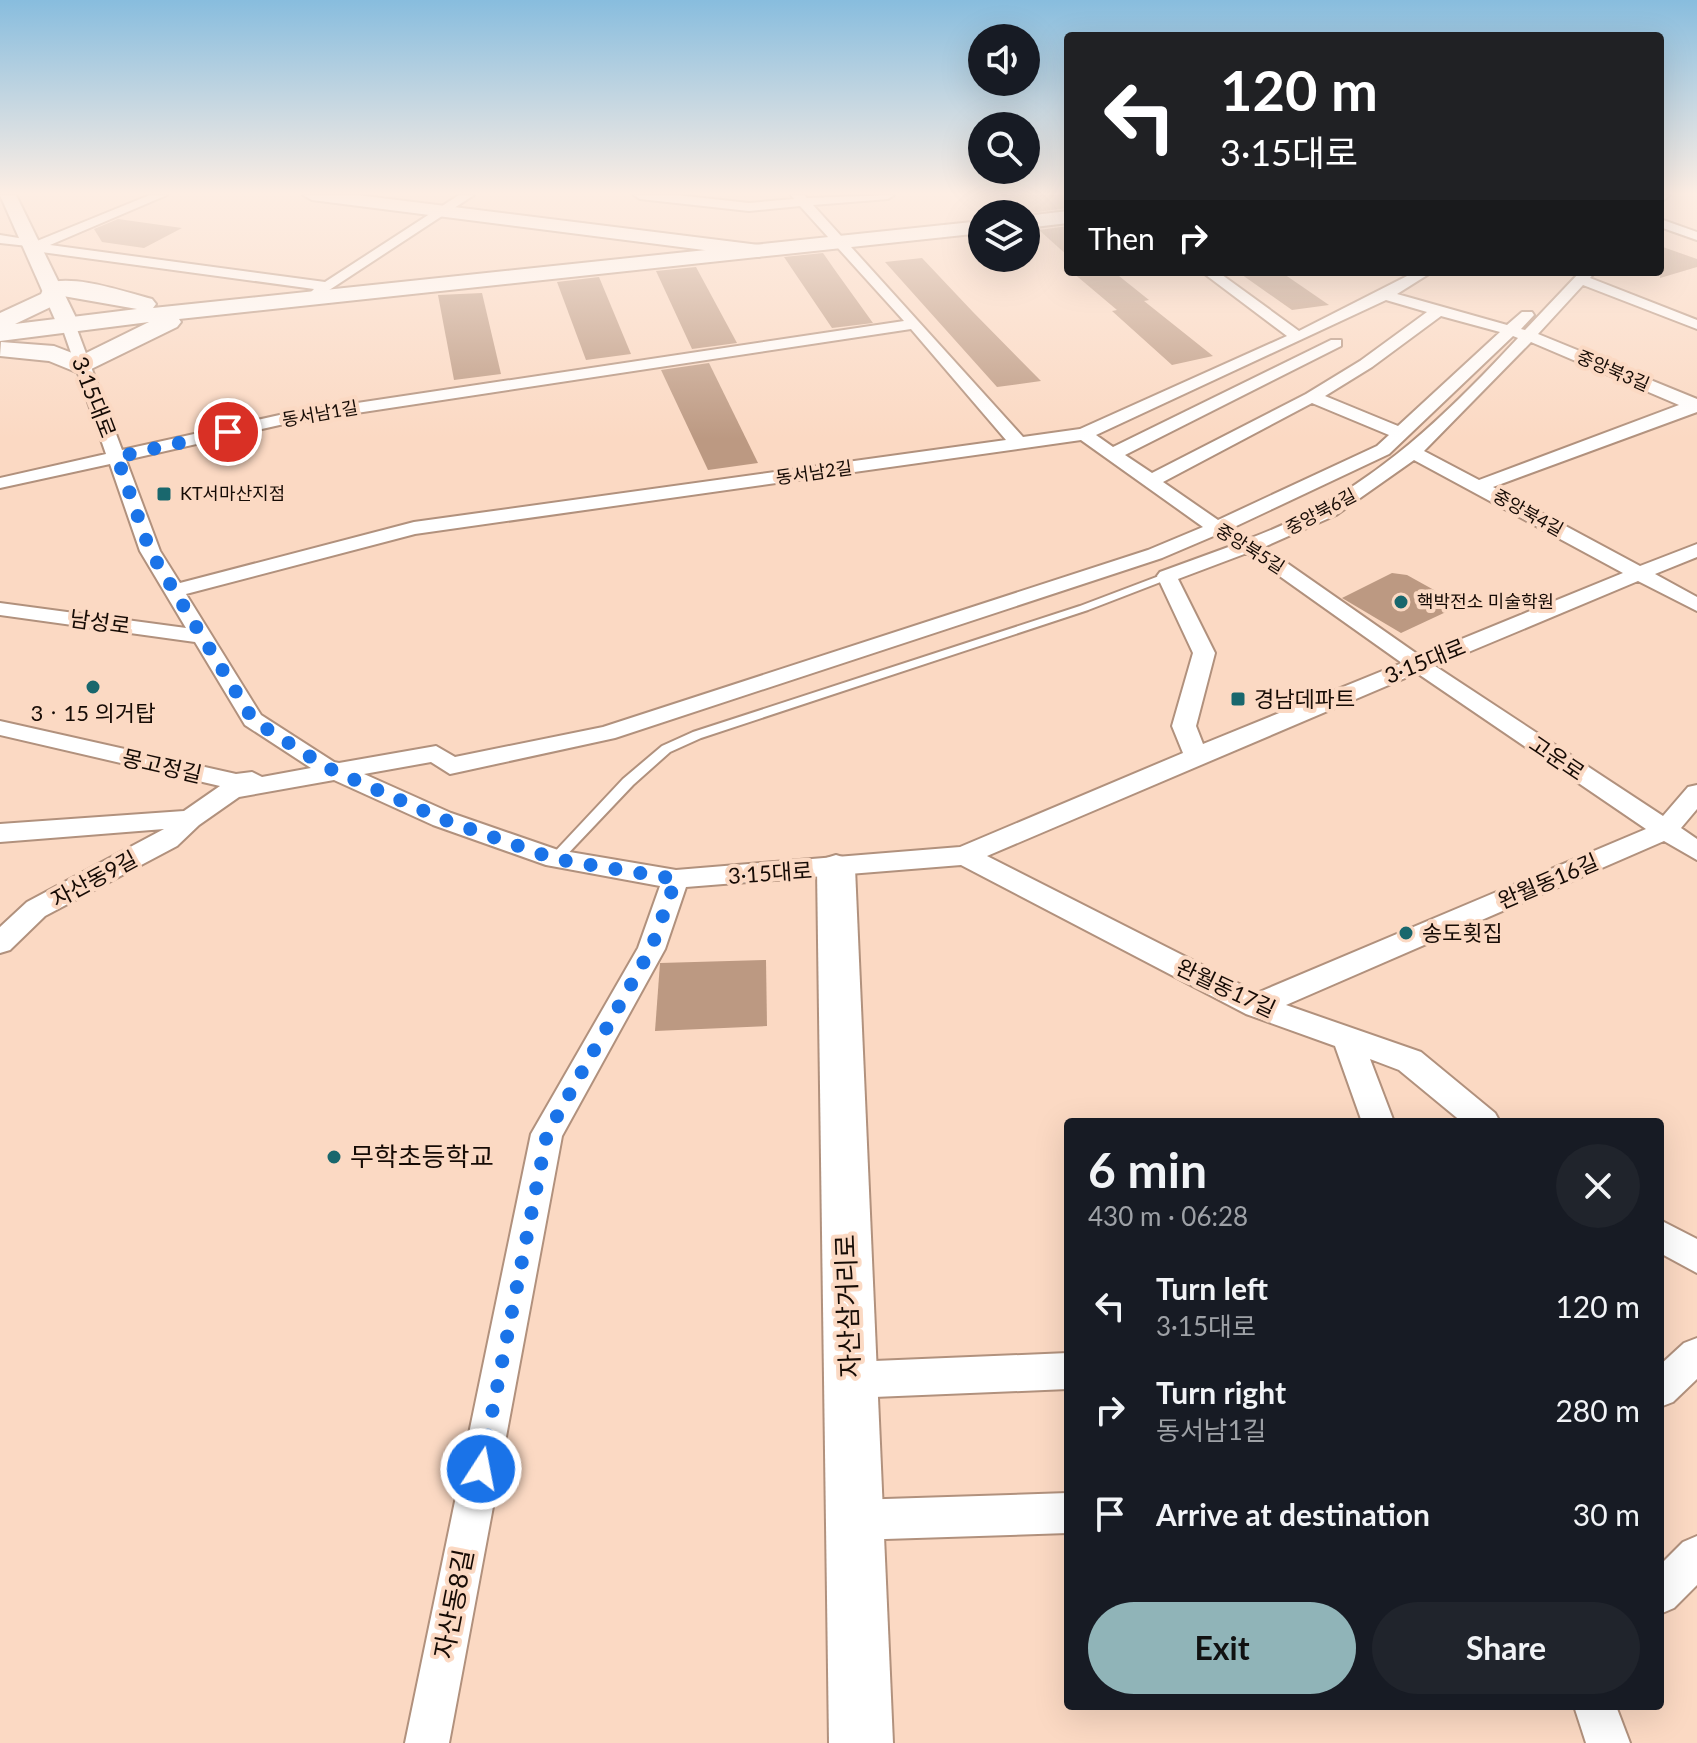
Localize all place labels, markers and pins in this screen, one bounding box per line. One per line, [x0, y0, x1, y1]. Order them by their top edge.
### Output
pin [194, 398, 262, 466]
place label: KT서마산지점 [180, 482, 285, 504]
marker: KT서마산지점 [155, 485, 173, 503]
place label: 핵박전소 미술학원 [1417, 590, 1554, 612]
marker: 핵박전소 미술학원 [1392, 593, 1410, 611]
marker: 3ㆍ15 의거탑 [84, 678, 102, 696]
place label: 경남데파트 [1254, 685, 1355, 712]
marker: 경남데파트 [1229, 690, 1247, 708]
place label: 3ㆍ15 의거탑 [31, 699, 155, 726]
place label: 송도횟집 [1422, 919, 1503, 946]
marker: 송도횟집 [1397, 924, 1415, 942]
place label: 무학초등학교 [350, 1140, 494, 1172]
marker: 무학초등학교 [325, 1148, 343, 1166]

